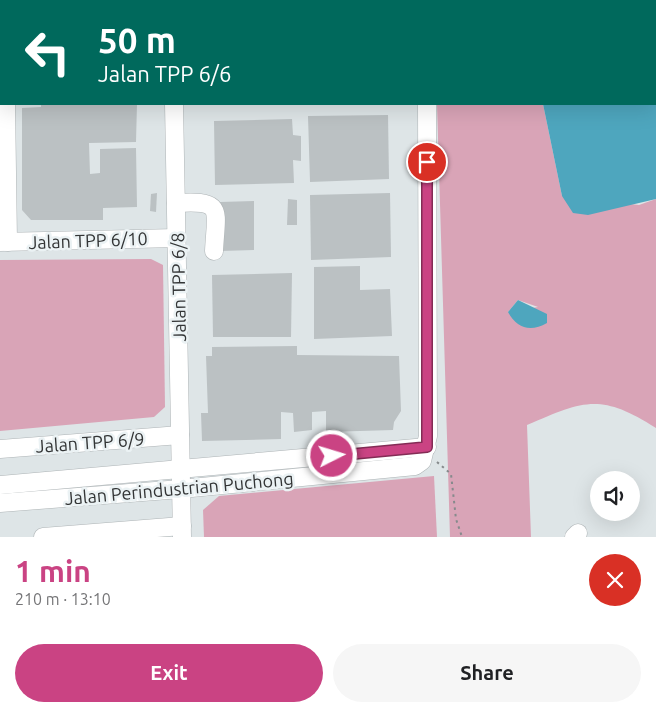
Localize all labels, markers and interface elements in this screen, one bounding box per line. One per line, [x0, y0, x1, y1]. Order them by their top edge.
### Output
icon: left [15, 20, 80, 85]
text: 50 m [98, 20, 176, 60]
text: Jalan TPP 6/6 [98, 61, 231, 86]
pin [406, 141, 448, 183]
icon: arrive [413, 148, 441, 176]
street label: Jalan TPP 6/10 [28, 228, 148, 252]
street label: Jalan TPP 6/8 [167, 232, 189, 342]
street label: Jalan TPP 6/9 [35, 428, 145, 456]
position arrow [305, 429, 357, 481]
street label: Jalan Perindustrian Puchong [64, 468, 294, 508]
map controls [590, 471, 640, 521]
button: sound [590, 471, 640, 521]
text: 1 min [15, 554, 91, 588]
button: close [589, 554, 641, 606]
text: 210 m · 13:10 [15, 590, 111, 608]
button: Exit [15, 644, 323, 702]
button: Share [333, 644, 641, 702]

